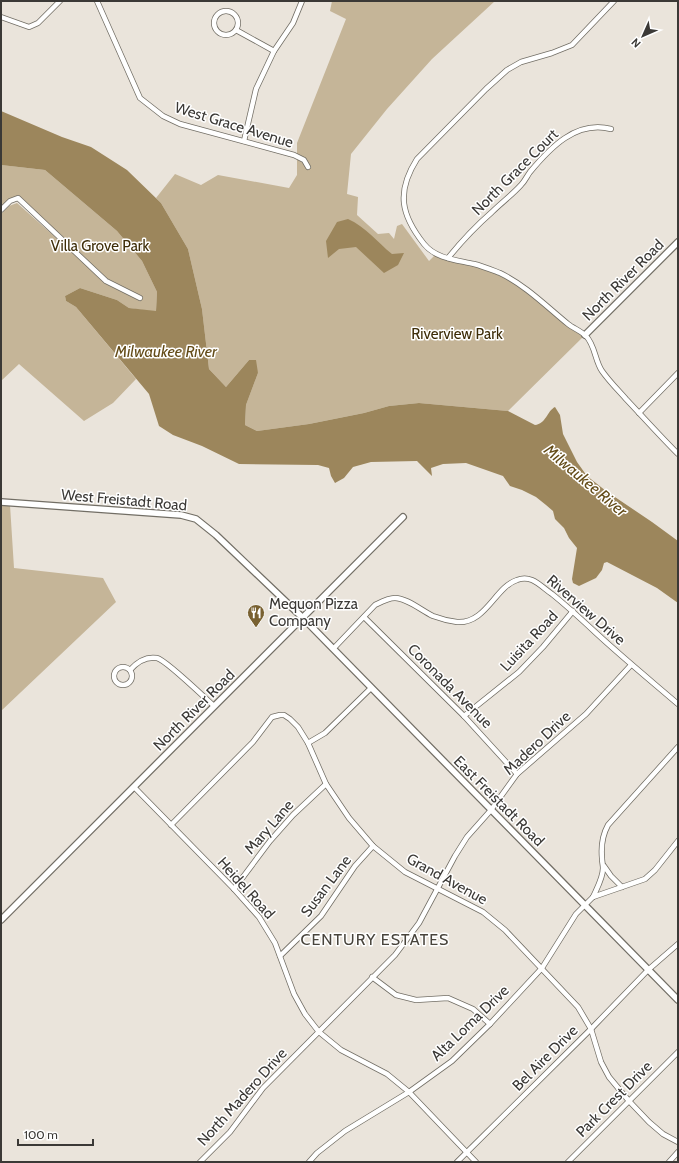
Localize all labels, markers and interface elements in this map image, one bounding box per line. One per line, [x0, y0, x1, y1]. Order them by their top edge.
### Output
north arrow [623, 16, 663, 56]
text: N [628, 35, 644, 51]
street label: West Grace Avenue [173, 98, 296, 152]
street label: North Grace Court [468, 125, 562, 219]
street label: North River Road [579, 236, 667, 324]
park label: Villa Grove Park [51, 237, 150, 255]
park label: Riverview Park [411, 325, 503, 343]
water label: Milwaukee River [114, 342, 218, 361]
water label: Milwaukee River [540, 440, 632, 521]
street label: West Freistadt Road [60, 486, 188, 514]
street label: Riverview Drive [543, 571, 629, 649]
place label: Mequon Pizza Company [269, 595, 359, 630]
restaurant icon: Mequon Pizza Company [246, 603, 266, 628]
street label: Luisita Road [496, 607, 562, 675]
street label: Coronada Avenue [404, 640, 496, 732]
street label: North River Road [150, 666, 238, 754]
street label: Madero Drive [500, 707, 574, 779]
street label: East Freistadt Road [450, 752, 548, 850]
street label: Mary Lane [241, 796, 298, 858]
street label: Grand Avenue [404, 849, 491, 909]
street label: Susan Lane [297, 851, 355, 920]
street label: Heidel Road [214, 853, 278, 923]
district label: CENTURY ESTATES [301, 930, 449, 949]
street label: Alta Loma Drive [427, 981, 513, 1065]
street label: Bel Aire Drive [509, 1021, 582, 1094]
street label: North Madero Drive [193, 1044, 291, 1149]
street label: Park Crest Drive [572, 1057, 656, 1141]
scale bar [18, 1121, 93, 1147]
text: 100 m [24, 1127, 58, 1142]

